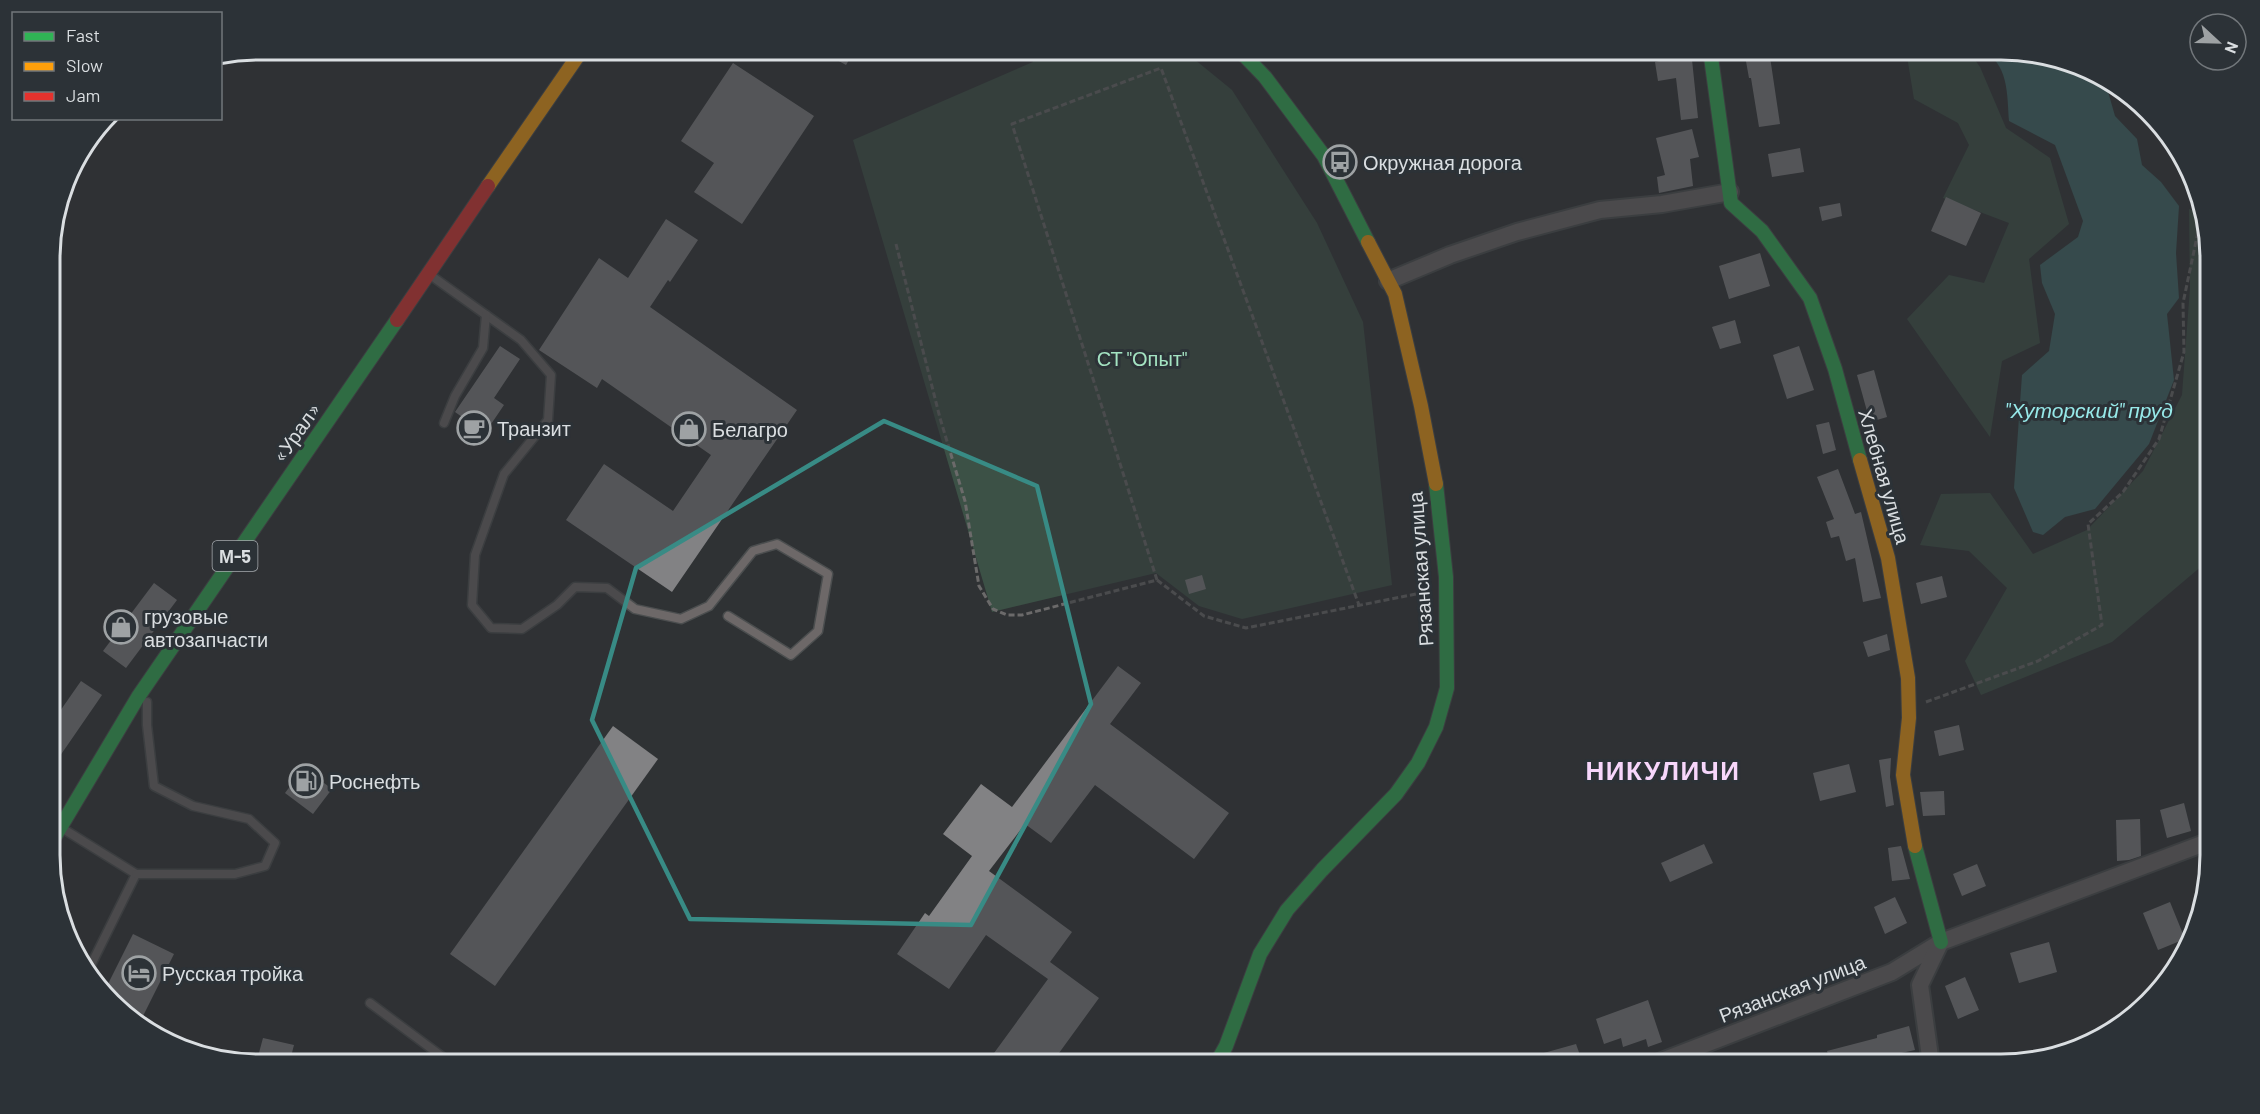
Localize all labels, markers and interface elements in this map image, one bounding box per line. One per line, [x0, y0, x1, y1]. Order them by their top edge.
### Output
legend [12, 12, 222, 120]
north arrow [2188, 12, 2248, 72]
text: Fast [66, 24, 100, 46]
text: N [2222, 39, 2243, 56]
text: Slow [66, 54, 103, 76]
text: Jam [66, 84, 100, 106]
bus stop icon: Окружная дорога [1322, 144, 1358, 180]
place label: Окружная дорога [1363, 150, 1523, 174]
park label: СТ "Опыт" [1097, 346, 1187, 370]
water label: "Хуторский" пруд [2005, 397, 2173, 422]
street label: «Урал» [267, 398, 325, 466]
street label: Хлебная улица [1854, 406, 1916, 547]
cafe icon: Транзит [456, 410, 492, 446]
shop icon: Белагро [671, 411, 707, 447]
place label: Транзит [497, 416, 571, 440]
place label: Белагро [712, 417, 788, 441]
street label: Рязанская улица [1403, 490, 1437, 647]
road number: М-5 [212, 541, 258, 571]
place label: грузовые автозапчасти [144, 604, 268, 651]
shop icon: грузовые автозапчасти [103, 609, 139, 645]
district label: НИКУЛИЧИ [1585, 754, 1741, 785]
fuel station icon: Роснефть [288, 763, 324, 799]
place label: Роснефть [329, 769, 420, 793]
street label: Рязанская улица [1715, 949, 1869, 1027]
hotel icon: Русская тройка [121, 955, 157, 991]
place label: Русская тройка [162, 961, 304, 985]

